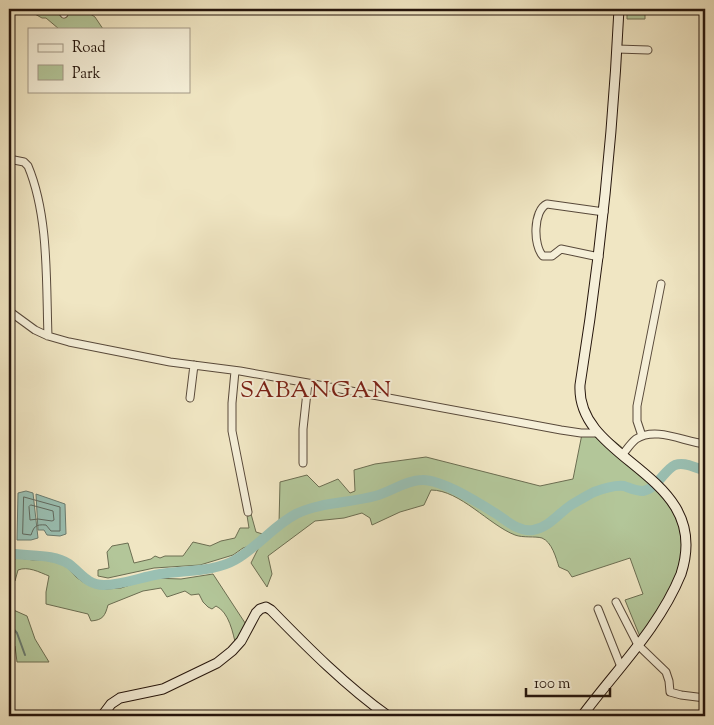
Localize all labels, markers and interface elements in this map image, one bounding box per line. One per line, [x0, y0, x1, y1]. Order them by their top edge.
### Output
legend [28, 28, 190, 92]
text: Road [72, 38, 106, 59]
text: Park [72, 64, 101, 85]
district label: SABANGAN [240, 374, 392, 408]
scale bar [526, 665, 610, 697]
text: 100 m [534, 674, 571, 695]

